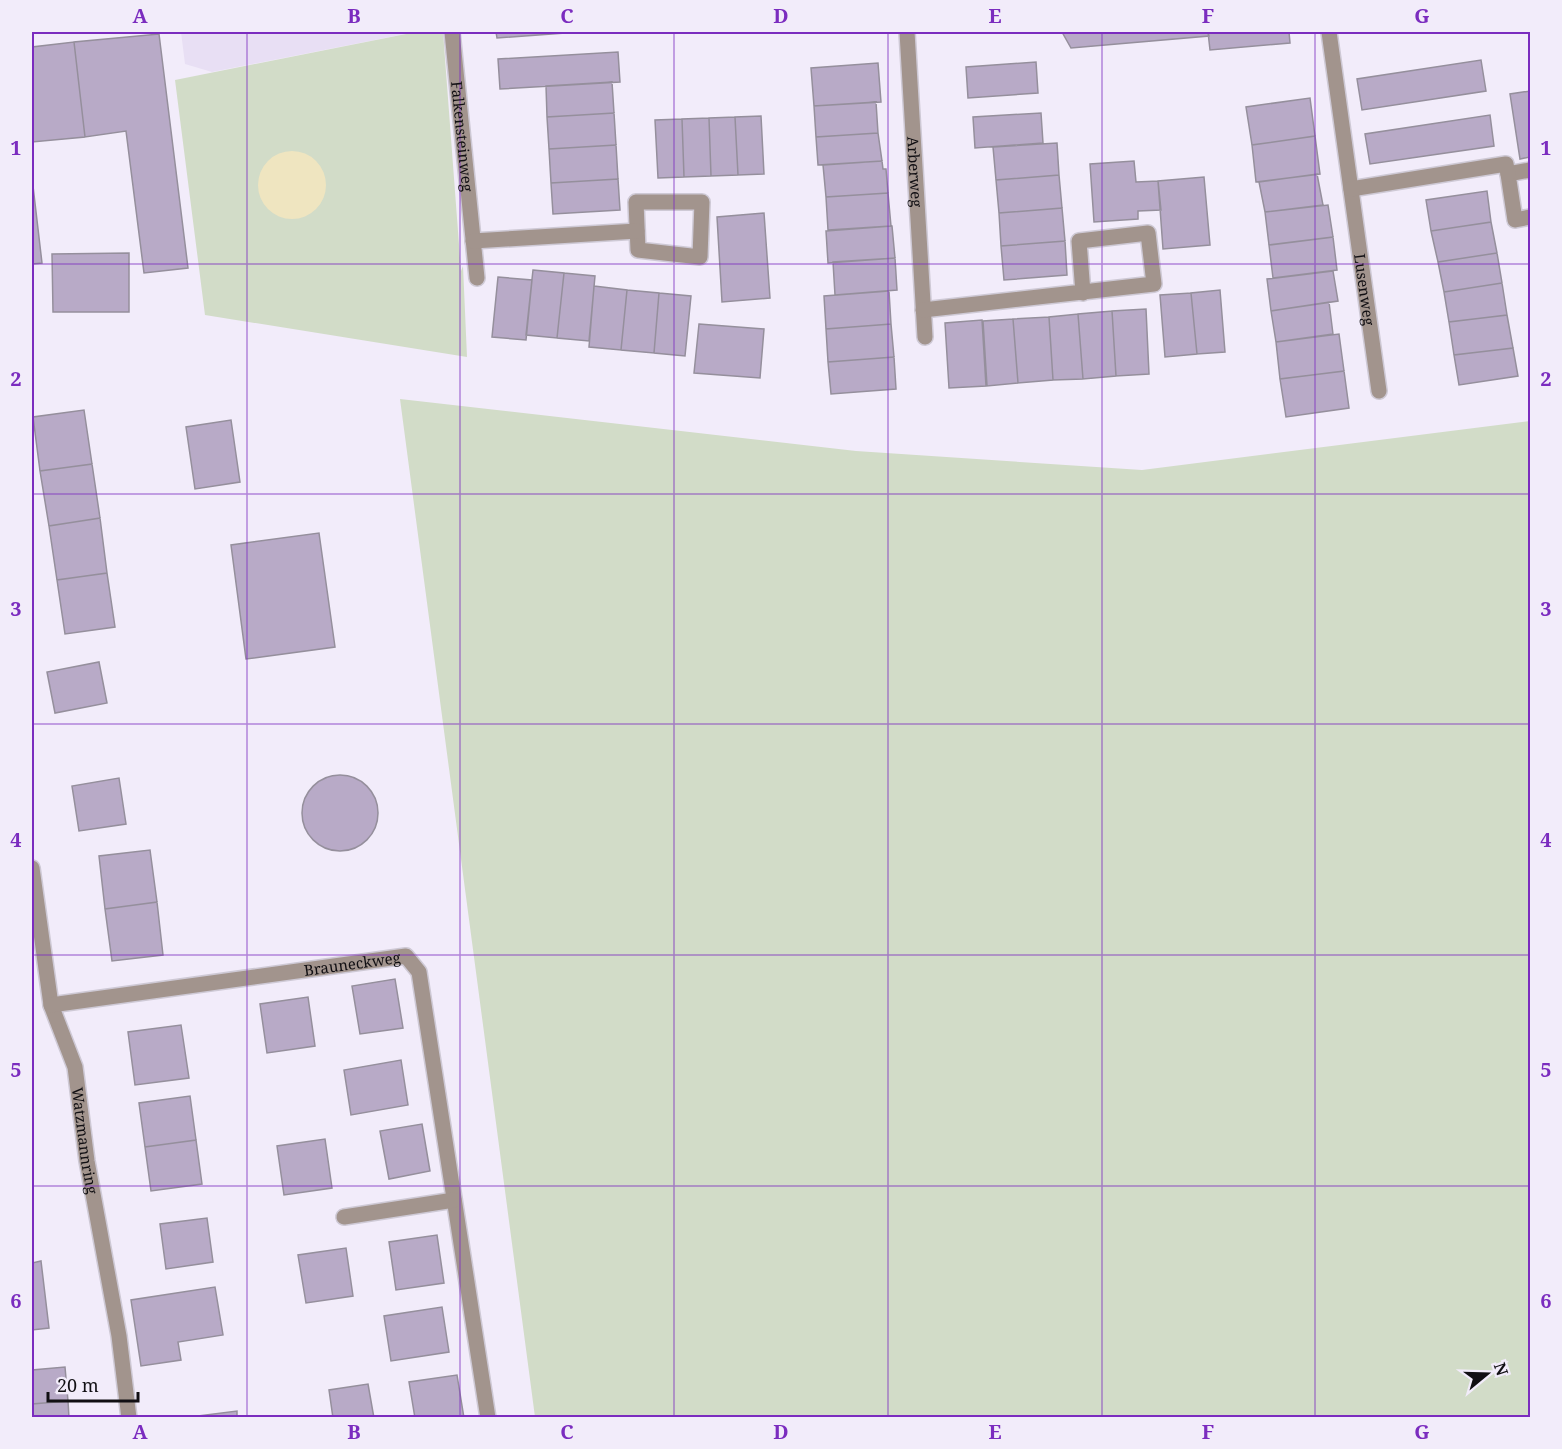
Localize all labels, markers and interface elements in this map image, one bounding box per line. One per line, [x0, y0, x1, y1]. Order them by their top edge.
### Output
text: A [132, 2, 148, 29]
text: B [347, 2, 361, 29]
text: C [560, 2, 574, 29]
text: D [773, 2, 789, 29]
text: E [988, 2, 1002, 29]
text: F [1202, 2, 1214, 29]
text: G [1414, 2, 1430, 29]
street label: Falkensteinweg [447, 80, 478, 193]
text: 1 [10, 134, 22, 161]
text: 1 [1540, 134, 1552, 161]
street label: Arberweg [903, 136, 927, 208]
street label: Lusenweg [1350, 252, 1380, 327]
text: 2 [10, 365, 22, 392]
text: 2 [1540, 365, 1552, 392]
text: 3 [10, 595, 22, 622]
text: 3 [1540, 595, 1552, 622]
text: 4 [10, 826, 22, 853]
text: 4 [1540, 826, 1552, 853]
street label: Brauneckweg [302, 947, 402, 980]
text: 5 [10, 1056, 22, 1083]
text: 5 [1540, 1056, 1552, 1083]
street label: Watzmannring [68, 1086, 103, 1196]
text: 6 [10, 1287, 22, 1314]
text: 6 [1540, 1287, 1552, 1314]
north arrow [1457, 1344, 1517, 1404]
text: N [1489, 1360, 1514, 1379]
scale bar [48, 1365, 138, 1403]
text: 20 m [57, 1373, 99, 1397]
text: A [132, 1418, 148, 1445]
text: B [347, 1418, 361, 1445]
text: C [560, 1418, 574, 1445]
text: D [773, 1418, 789, 1445]
text: E [988, 1418, 1002, 1445]
text: F [1202, 1418, 1214, 1445]
text: G [1414, 1418, 1430, 1445]

